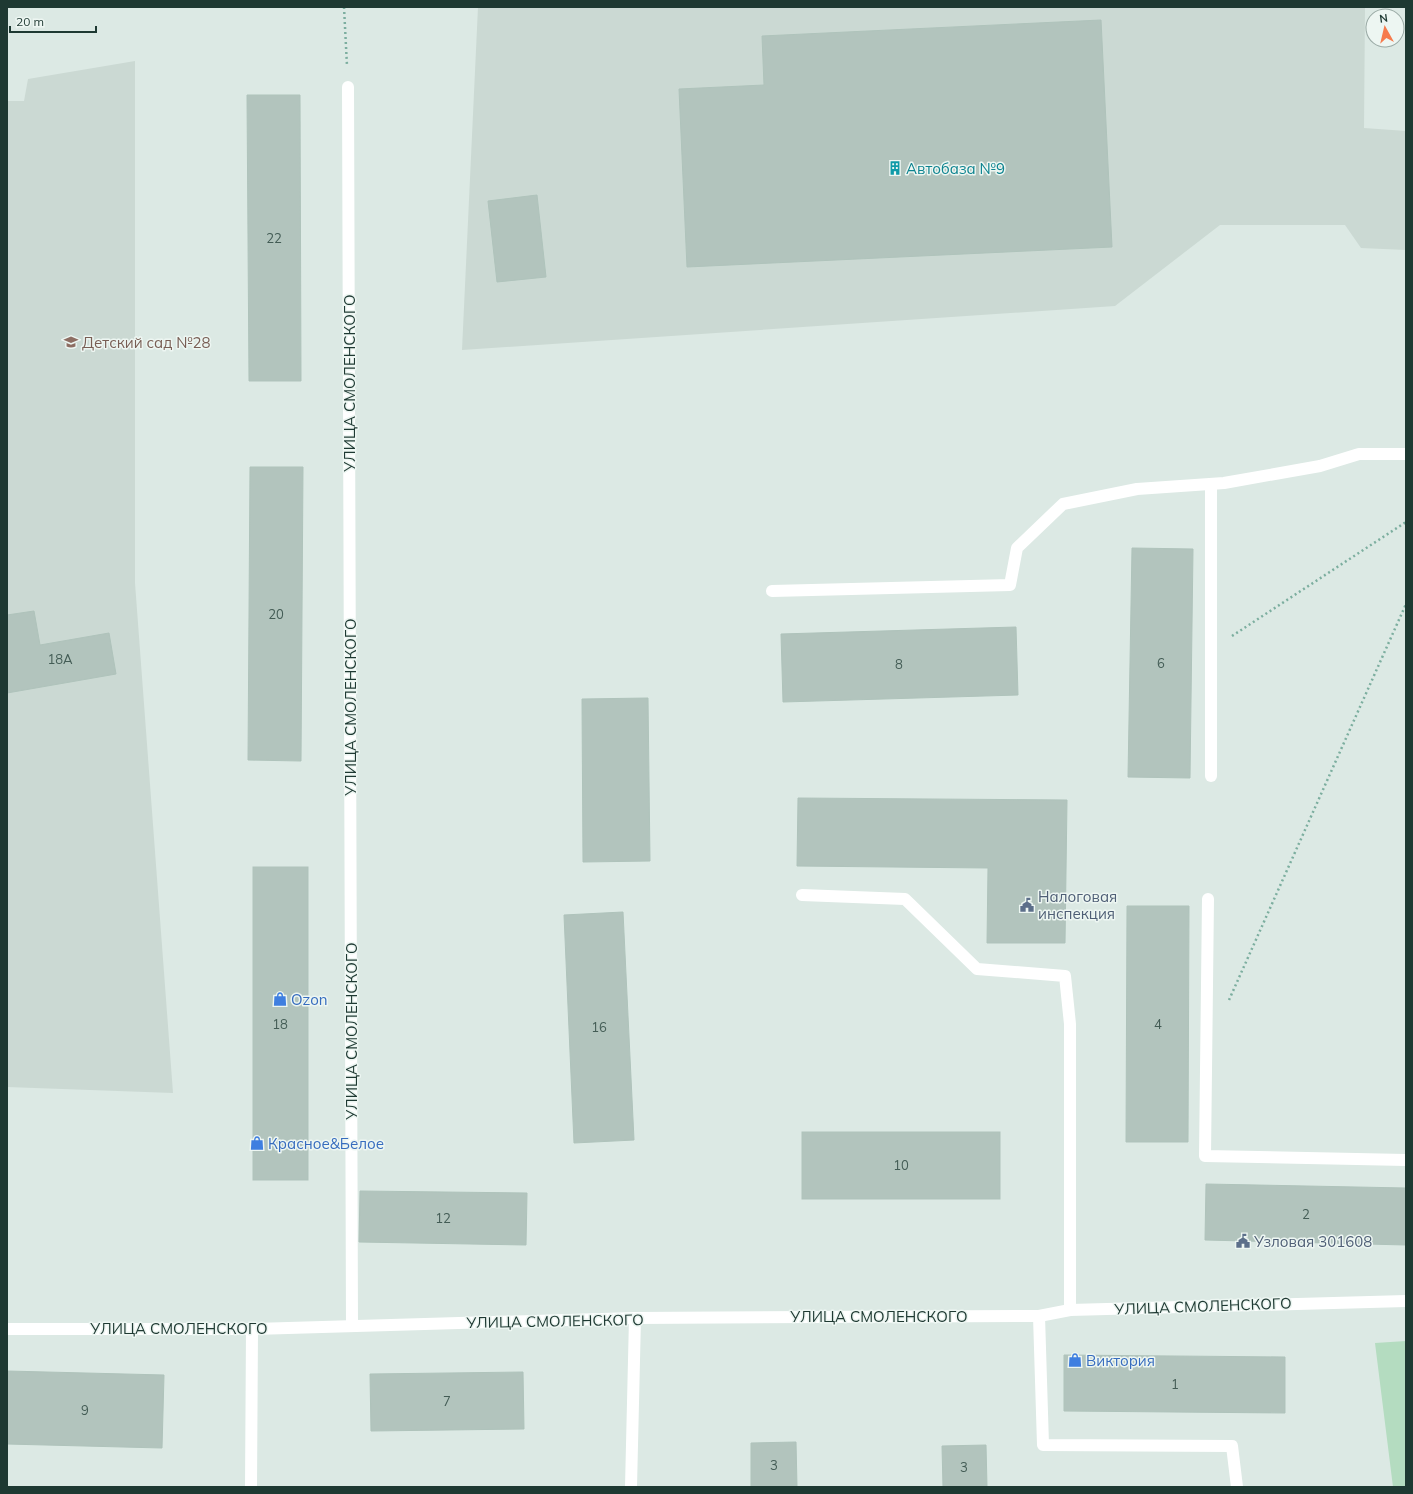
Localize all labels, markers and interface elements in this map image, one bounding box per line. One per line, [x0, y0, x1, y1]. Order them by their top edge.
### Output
scale bar [10, 8, 96, 34]
north arrow [1365, 8, 1405, 48]
text: N [1379, 11, 1389, 26]
text: 20 m [16, 14, 44, 29]
place label: Автобаза №9 [906, 159, 1005, 178]
building icon: Автобаза №9 [887, 160, 903, 176]
house number: 22 [266, 230, 282, 246]
street label: УЛИЦА СМОЛЕНСКОГО [340, 294, 359, 473]
place label: Детский сад №28 [82, 333, 211, 352]
school or university icon: Детский сад №28 [63, 334, 79, 350]
house number: 20 [268, 606, 284, 622]
street label: УЛИЦА СМОЛЕНСКОГО [341, 618, 360, 797]
house number: 18А [47, 651, 73, 667]
house number: 6 [1157, 655, 1165, 671]
house number: 8 [895, 656, 903, 672]
place label: Налоговая инспекция [1038, 887, 1117, 923]
public building icon: Налоговая инспекция [1019, 897, 1035, 913]
street label: УЛИЦА СМОЛЕНСКОГО [342, 942, 361, 1121]
place label: Ozon [291, 990, 328, 1009]
shop icon: Ozon [272, 991, 288, 1007]
house number: 18 [272, 1016, 288, 1032]
house number: 4 [1154, 1016, 1162, 1032]
house number: 16 [591, 1019, 607, 1035]
place label: Красное&Белое [268, 1134, 384, 1153]
shop icon: Красное&Белое [249, 1135, 265, 1151]
house number: 10 [893, 1157, 909, 1173]
house number: 2 [1302, 1206, 1310, 1222]
house number: 12 [435, 1210, 451, 1226]
place label: Узловая 301608 [1253, 1232, 1372, 1251]
public building icon: Узловая 301608 [1235, 1233, 1251, 1249]
street label: УЛИЦА СМОЛЕНСКОГО [1113, 1293, 1292, 1319]
street label: УЛИЦА СМОЛЕНСКОГО [789, 1307, 968, 1326]
street label: УЛИЦА СМОЛЕНСКОГО [465, 1310, 644, 1332]
street label: УЛИЦА СМОЛЕНСКОГО [89, 1319, 268, 1338]
place label: Виктория [1086, 1351, 1155, 1370]
shop icon: Виктория [1067, 1352, 1083, 1368]
house number: 1 [1171, 1376, 1179, 1392]
house number: 7 [443, 1393, 451, 1409]
house number: 9 [81, 1402, 89, 1418]
house number: 3 [770, 1457, 778, 1473]
house number: 3 [960, 1459, 968, 1475]

